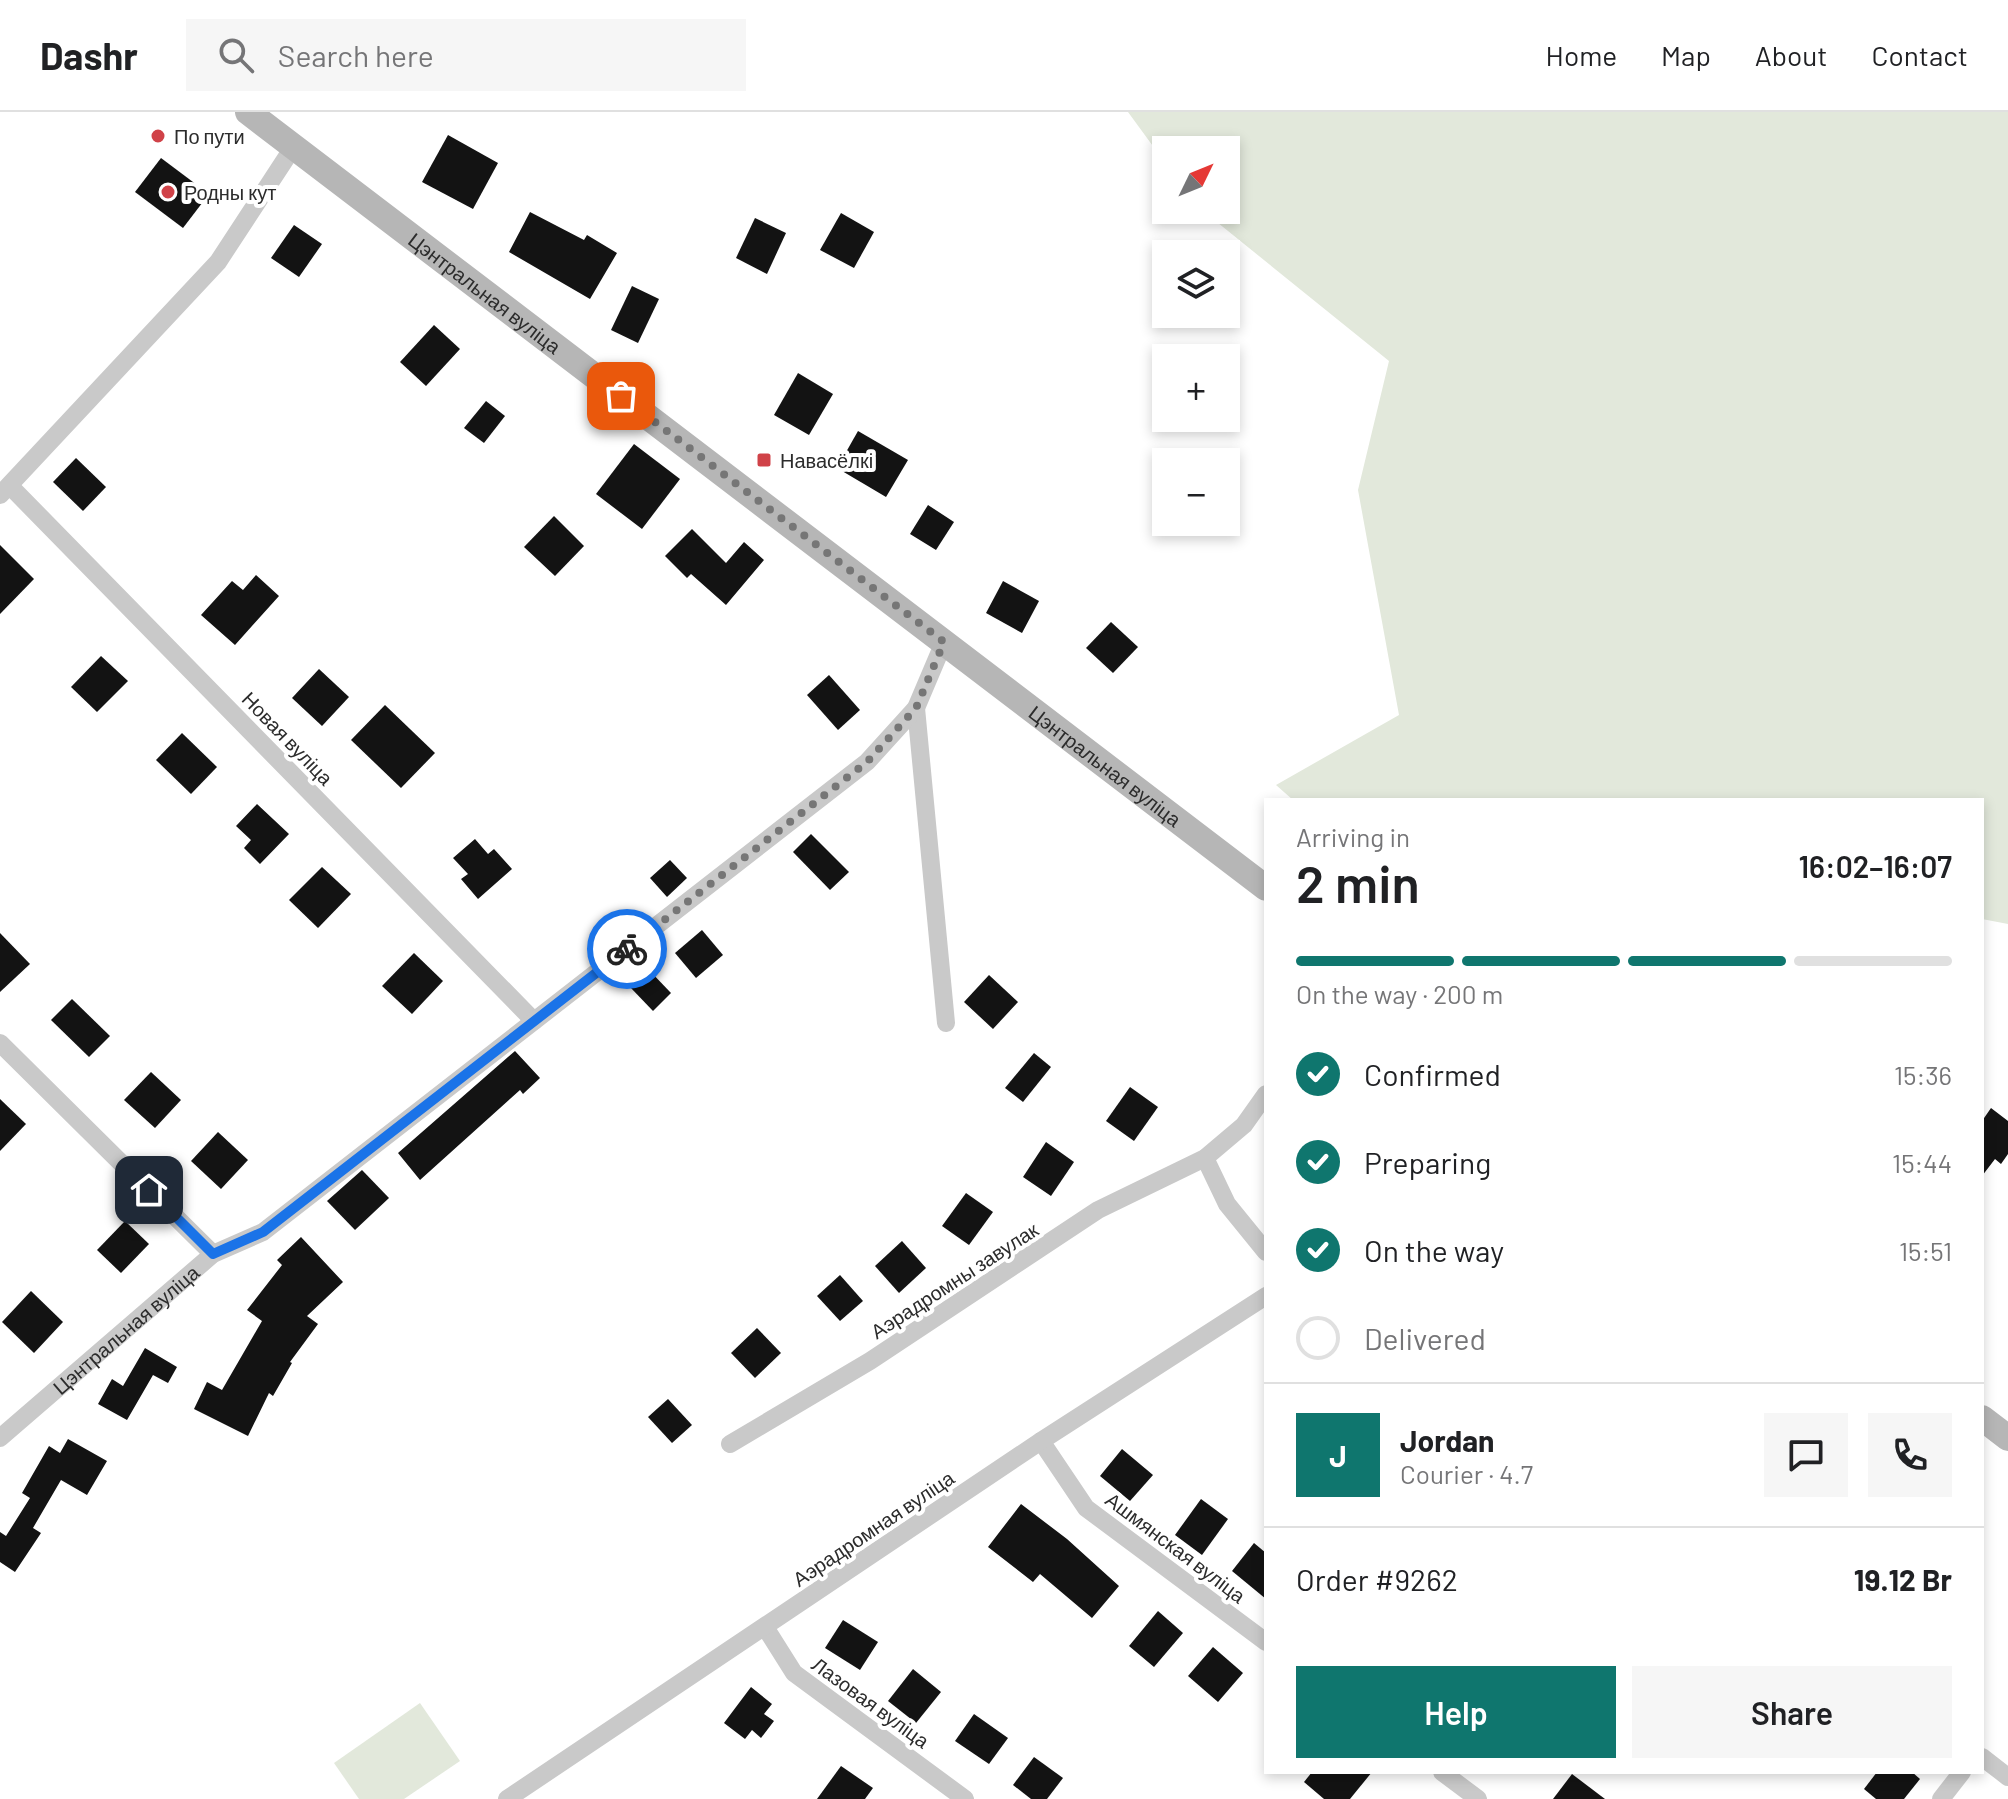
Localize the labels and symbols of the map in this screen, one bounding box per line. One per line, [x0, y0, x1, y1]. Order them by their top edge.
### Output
place label: По пути [174, 124, 245, 148]
marker: По пути [149, 127, 167, 145]
north arrow [1152, 136, 1240, 224]
place label: Родны кут [184, 180, 276, 204]
marker: Родны кут [159, 183, 177, 201]
street label: Цэнтральная вуліца [404, 227, 567, 359]
pin [587, 362, 655, 430]
place label: Навасёлкі [780, 448, 873, 472]
marker: Навасёлкі [755, 451, 773, 469]
street label: Новая вуліца [238, 686, 339, 790]
street label: Цэнтральная вуліца [1024, 700, 1187, 832]
courier [587, 909, 667, 989]
pin [115, 1156, 183, 1224]
street label: Аэрадромны завулак [866, 1217, 1042, 1343]
street label: Цэнтральная вуліца [48, 1259, 204, 1399]
street label: Аэрадромная вуліца [788, 1465, 959, 1591]
street label: Ашмянская вуліца [1101, 1487, 1251, 1608]
street label: Лазовая вуліца [808, 1651, 935, 1753]

